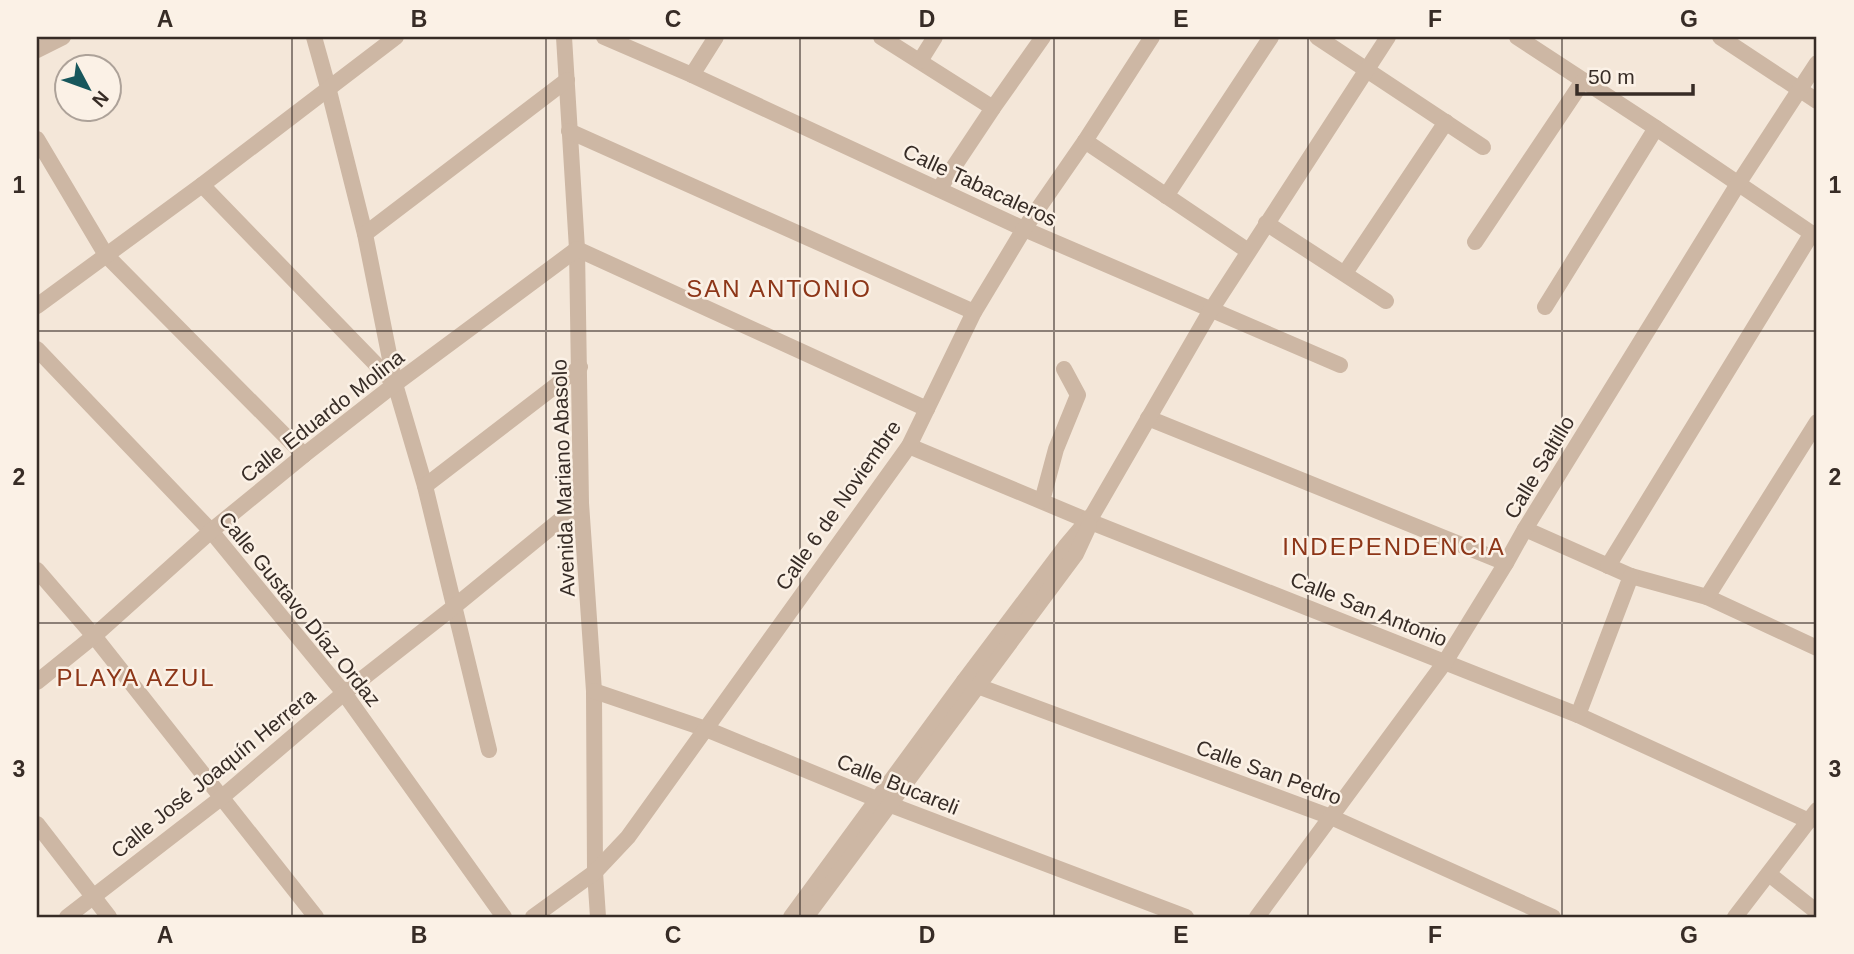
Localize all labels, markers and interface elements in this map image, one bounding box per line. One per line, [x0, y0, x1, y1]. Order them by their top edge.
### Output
text: A [157, 6, 173, 32]
text: B [411, 6, 427, 32]
text: C [665, 6, 681, 32]
text: D [919, 6, 935, 32]
text: E [1173, 6, 1189, 32]
text: F [1428, 6, 1442, 32]
text: G [1680, 6, 1698, 32]
north arrow [52, 52, 122, 122]
scale bar [1577, 52, 1693, 96]
text: 50 m [1588, 65, 1635, 88]
text: N [88, 87, 113, 111]
street label: Calle Tabacaleros [900, 139, 1060, 231]
text: 1 [13, 172, 26, 198]
text: 1 [1829, 172, 1842, 198]
district label: SAN ANTONIO [686, 275, 872, 302]
street label: Calle Eduardo Molina [236, 345, 408, 487]
street label: Avenida Mariano Abasolo [547, 359, 579, 597]
street label: Calle Saltillo [1499, 412, 1579, 522]
street label: Calle 6 de Noviembre [771, 416, 905, 594]
text: 2 [13, 464, 25, 490]
text: 2 [1829, 464, 1841, 490]
street label: Calle Gustavo Díaz Ordaz [214, 507, 386, 711]
district label: INDEPENDENCIA [1282, 533, 1506, 560]
street label: Calle San Antonio [1287, 567, 1451, 651]
district label: PLAYA AZUL [56, 664, 216, 691]
street label: Calle José Joaquín Herrera [106, 683, 320, 862]
street label: Calle San Pedro [1193, 735, 1345, 809]
street label: Calle Bucareli [834, 749, 962, 819]
text: 3 [13, 756, 25, 782]
text: 3 [1829, 756, 1841, 782]
text: A [157, 922, 173, 948]
text: B [411, 922, 427, 948]
text: C [665, 922, 681, 948]
text: D [919, 922, 935, 948]
text: E [1173, 922, 1189, 948]
text: F [1428, 922, 1442, 948]
text: G [1680, 922, 1698, 948]

